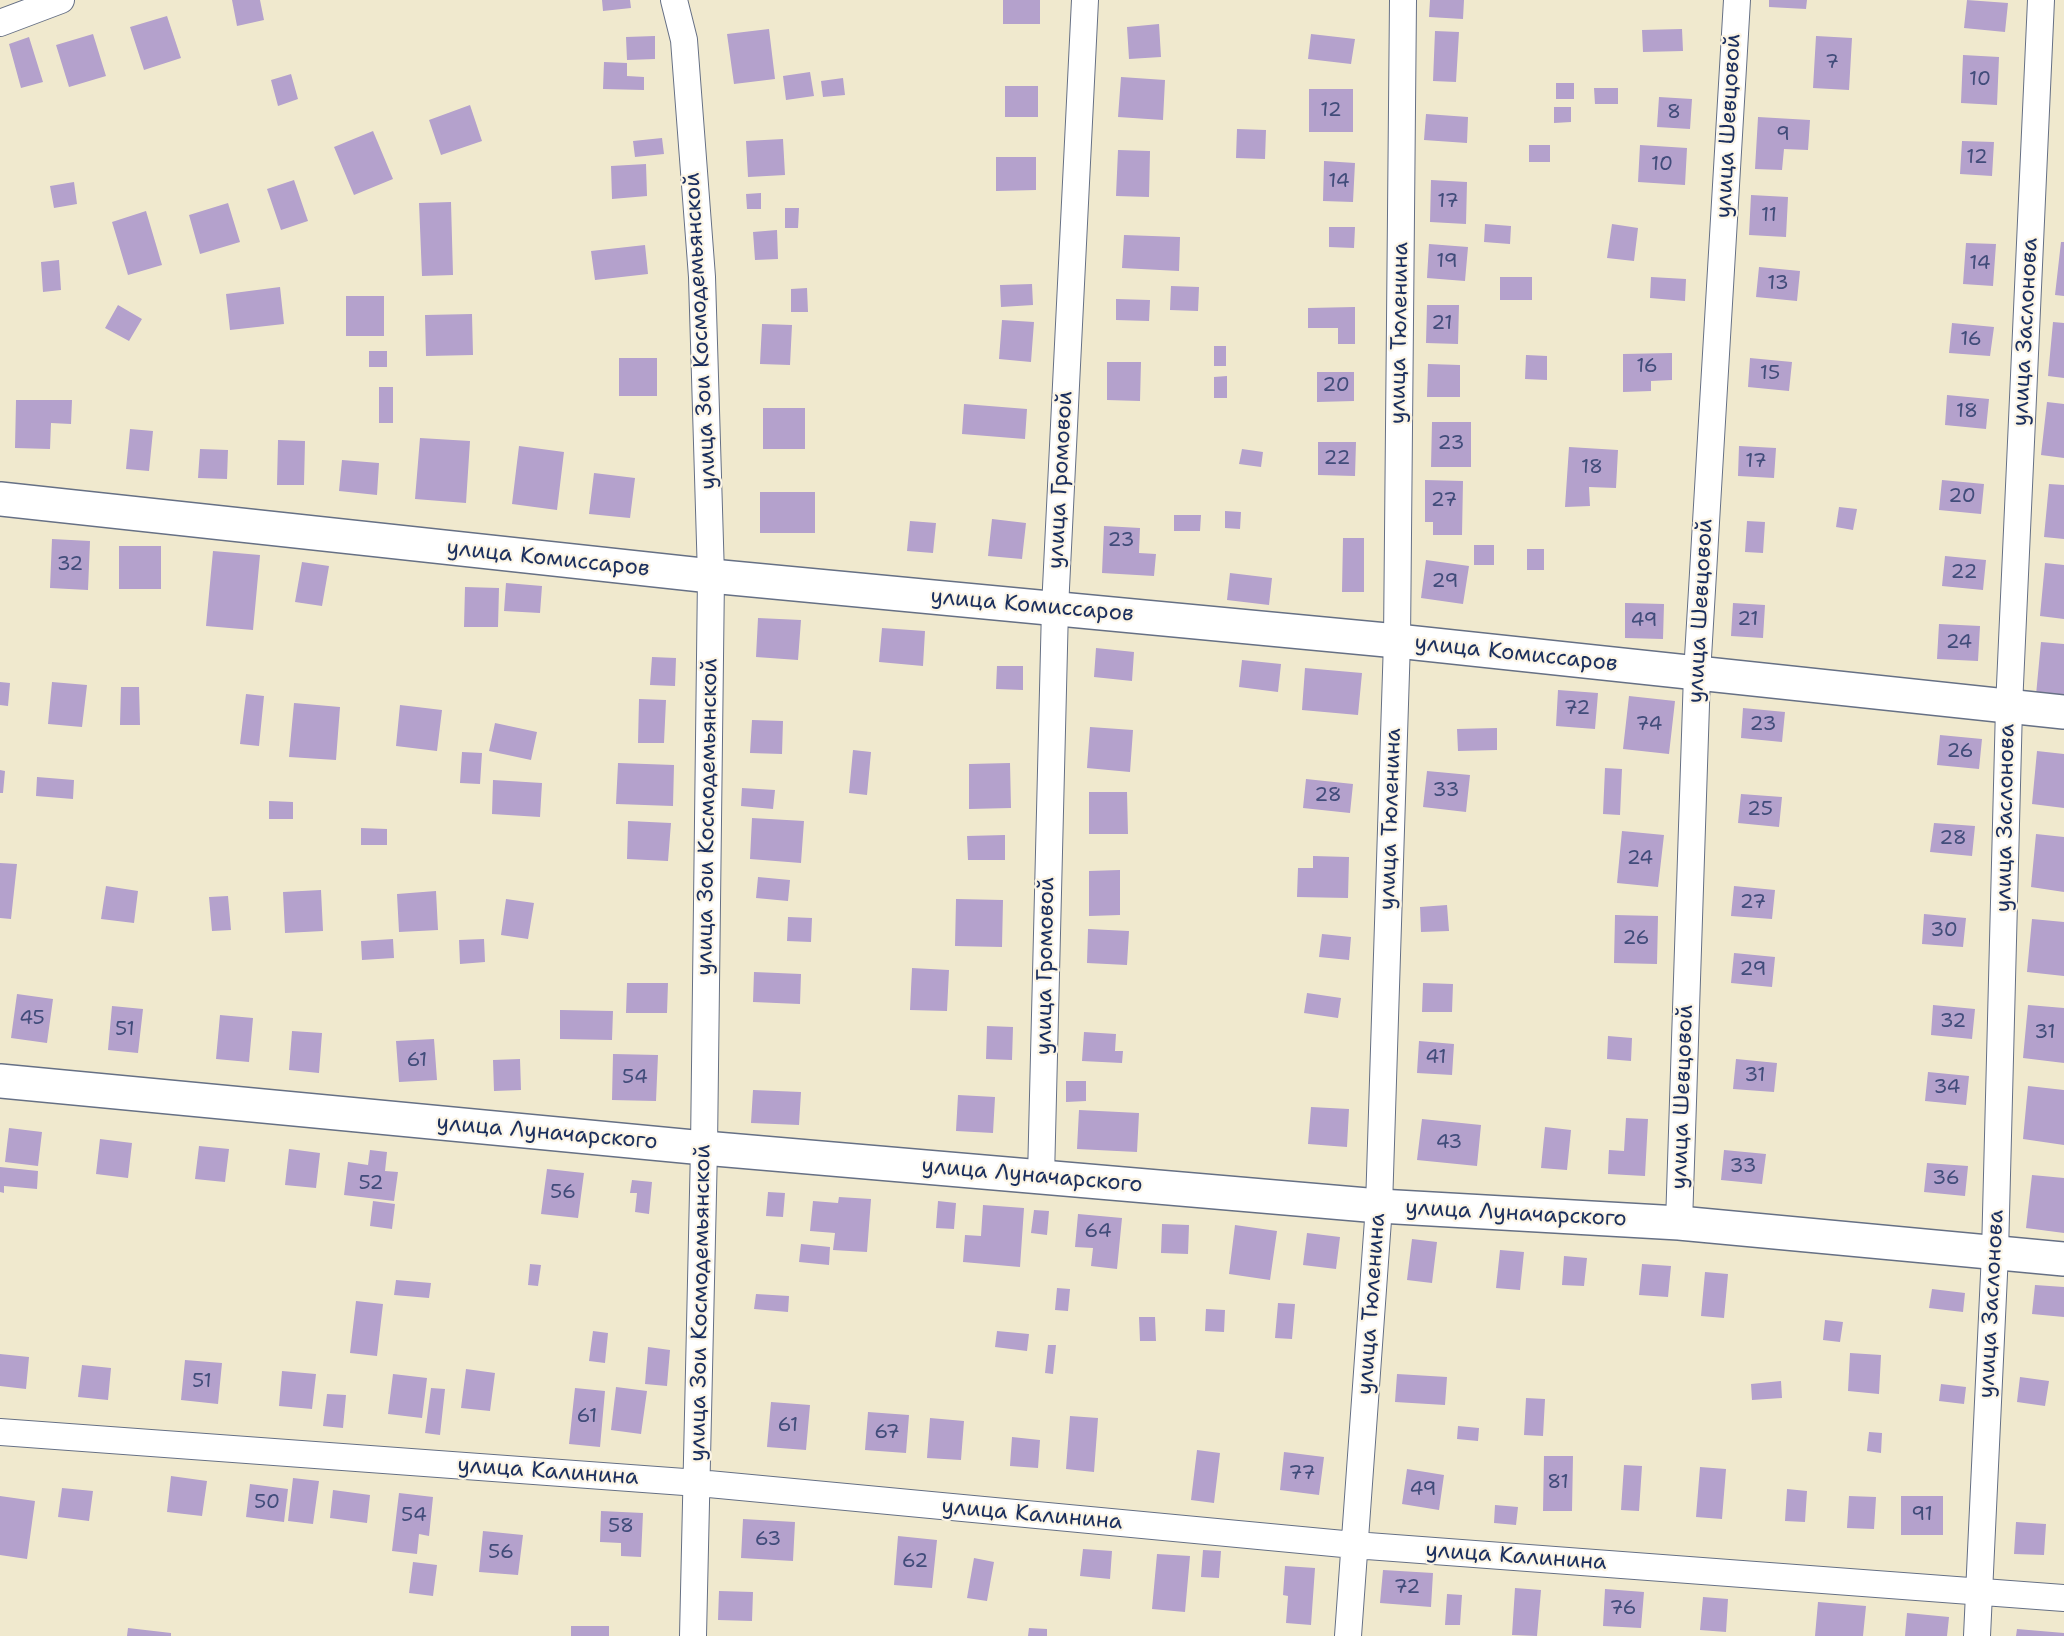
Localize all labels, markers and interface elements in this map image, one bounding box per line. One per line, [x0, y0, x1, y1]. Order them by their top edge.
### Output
street label: улица Шевцовой [1711, 33, 1747, 219]
house number: 7 [1825, 51, 1839, 75]
house number: 10 [1969, 68, 1991, 92]
house number: 12 [1320, 99, 1342, 123]
house number: 8 [1667, 101, 1681, 125]
house number: 9 [1776, 123, 1790, 147]
house number: 12 [1966, 146, 1988, 170]
house number: 10 [1651, 153, 1673, 177]
house number: 14 [1328, 170, 1350, 194]
street label: улица Зои Космодемьянской [680, 172, 722, 490]
house number: 17 [1437, 190, 1459, 214]
house number: 11 [1761, 204, 1777, 228]
street label: улица Заслонова [2008, 237, 2044, 427]
street label: улица Тюленина [1385, 242, 1415, 424]
house number: 19 [1436, 250, 1458, 274]
house number: 14 [1969, 252, 1991, 276]
house number: 13 [1767, 272, 1789, 296]
house number: 21 [1431, 312, 1453, 336]
house number: 16 [1960, 328, 1982, 352]
house number: 16 [1636, 355, 1658, 379]
house number: 15 [1760, 362, 1780, 386]
house number: 20 [1322, 374, 1350, 398]
street label: улица Громовой [1043, 390, 1079, 570]
house number: 18 [1956, 400, 1978, 424]
house number: 23 [1438, 432, 1464, 456]
house number: 22 [1324, 447, 1350, 471]
house number: 17 [1745, 450, 1767, 474]
house number: 18 [1581, 456, 1603, 480]
house number: 20 [1948, 485, 1976, 509]
house number: 27 [1431, 489, 1457, 513]
street label: улица Шевцовой [1683, 518, 1719, 704]
house number: 23 [1108, 529, 1134, 553]
street label: улица Комиссаров [445, 535, 651, 583]
house number: 32 [57, 553, 83, 577]
house number: 22 [1951, 561, 1977, 585]
house number: 29 [1432, 570, 1458, 594]
street label: улица Комиссаров [929, 584, 1135, 628]
house number: 21 [1737, 608, 1759, 632]
house number: 49 [1630, 609, 1658, 633]
street label: улица Комиссаров [1413, 630, 1619, 678]
house number: 24 [1946, 631, 1972, 655]
street label: улица Зои Космодемьянской [692, 658, 724, 976]
house number: 72 [1564, 697, 1590, 721]
house number: 74 [1635, 713, 1663, 737]
house number: 23 [1750, 713, 1776, 737]
street label: улица Заслонова [1991, 724, 2021, 912]
street label: улица Тюленина [1375, 728, 1407, 910]
house number: 26 [1946, 740, 1974, 764]
house number: 33 [1433, 779, 1459, 803]
house number: 28 [1314, 784, 1342, 808]
house number: 25 [1747, 798, 1773, 822]
house number: 28 [1939, 827, 1967, 851]
house number: 24 [1627, 847, 1653, 871]
street label: улица Громовой [1031, 877, 1061, 1055]
house number: 27 [1740, 891, 1766, 915]
house number: 30 [1930, 919, 1958, 943]
house number: 26 [1622, 927, 1650, 951]
house number: 29 [1740, 958, 1766, 982]
street label: улица Шевцовой [1667, 1004, 1699, 1190]
house number: 45 [19, 1007, 45, 1031]
house number: 32 [1940, 1010, 1966, 1034]
house number: 51 [115, 1018, 135, 1042]
house number: 31 [2034, 1021, 2056, 1045]
house number: 41 [1425, 1046, 1447, 1070]
house number: 61 [407, 1049, 427, 1073]
house number: 31 [1744, 1064, 1766, 1088]
house number: 54 [622, 1066, 648, 1090]
house number: 34 [1933, 1076, 1961, 1100]
street label: улица Луначарского [435, 1110, 659, 1156]
house number: 43 [1436, 1131, 1462, 1155]
street label: улица Зои Космодемьянской [685, 1144, 717, 1462]
street label: улица Луначарского [920, 1153, 1144, 1199]
house number: 33 [1730, 1155, 1756, 1179]
house number: 36 [1932, 1167, 1960, 1191]
house number: 52 [358, 1172, 384, 1196]
house number: 56 [550, 1181, 576, 1205]
street label: улица Луначарского [1405, 1195, 1627, 1233]
street label: улица Заслонова [1974, 1209, 2010, 1399]
street label: улица Тюленина [1352, 1212, 1392, 1396]
house number: 64 [1084, 1220, 1112, 1244]
house number: 51 [192, 1370, 212, 1394]
house number: 61 [577, 1405, 597, 1429]
house number: 61 [778, 1414, 798, 1438]
house number: 67 [874, 1421, 900, 1445]
street label: улица Калинина [456, 1452, 640, 1492]
house number: 77 [1289, 1462, 1315, 1486]
house number: 81 [1547, 1471, 1569, 1495]
house number: 49 [1409, 1478, 1437, 1502]
house number: 50 [254, 1491, 280, 1515]
street label: улица Калинина [940, 1494, 1124, 1536]
house number: 91 [1911, 1503, 1933, 1527]
house number: 54 [401, 1504, 427, 1528]
house number: 58 [608, 1515, 634, 1539]
house number: 63 [755, 1528, 781, 1552]
street label: улица Калинина [1424, 1537, 1608, 1577]
house number: 56 [488, 1541, 514, 1565]
house number: 62 [902, 1550, 928, 1574]
house number: 72 [1394, 1576, 1420, 1600]
house number: 76 [1609, 1597, 1637, 1621]

